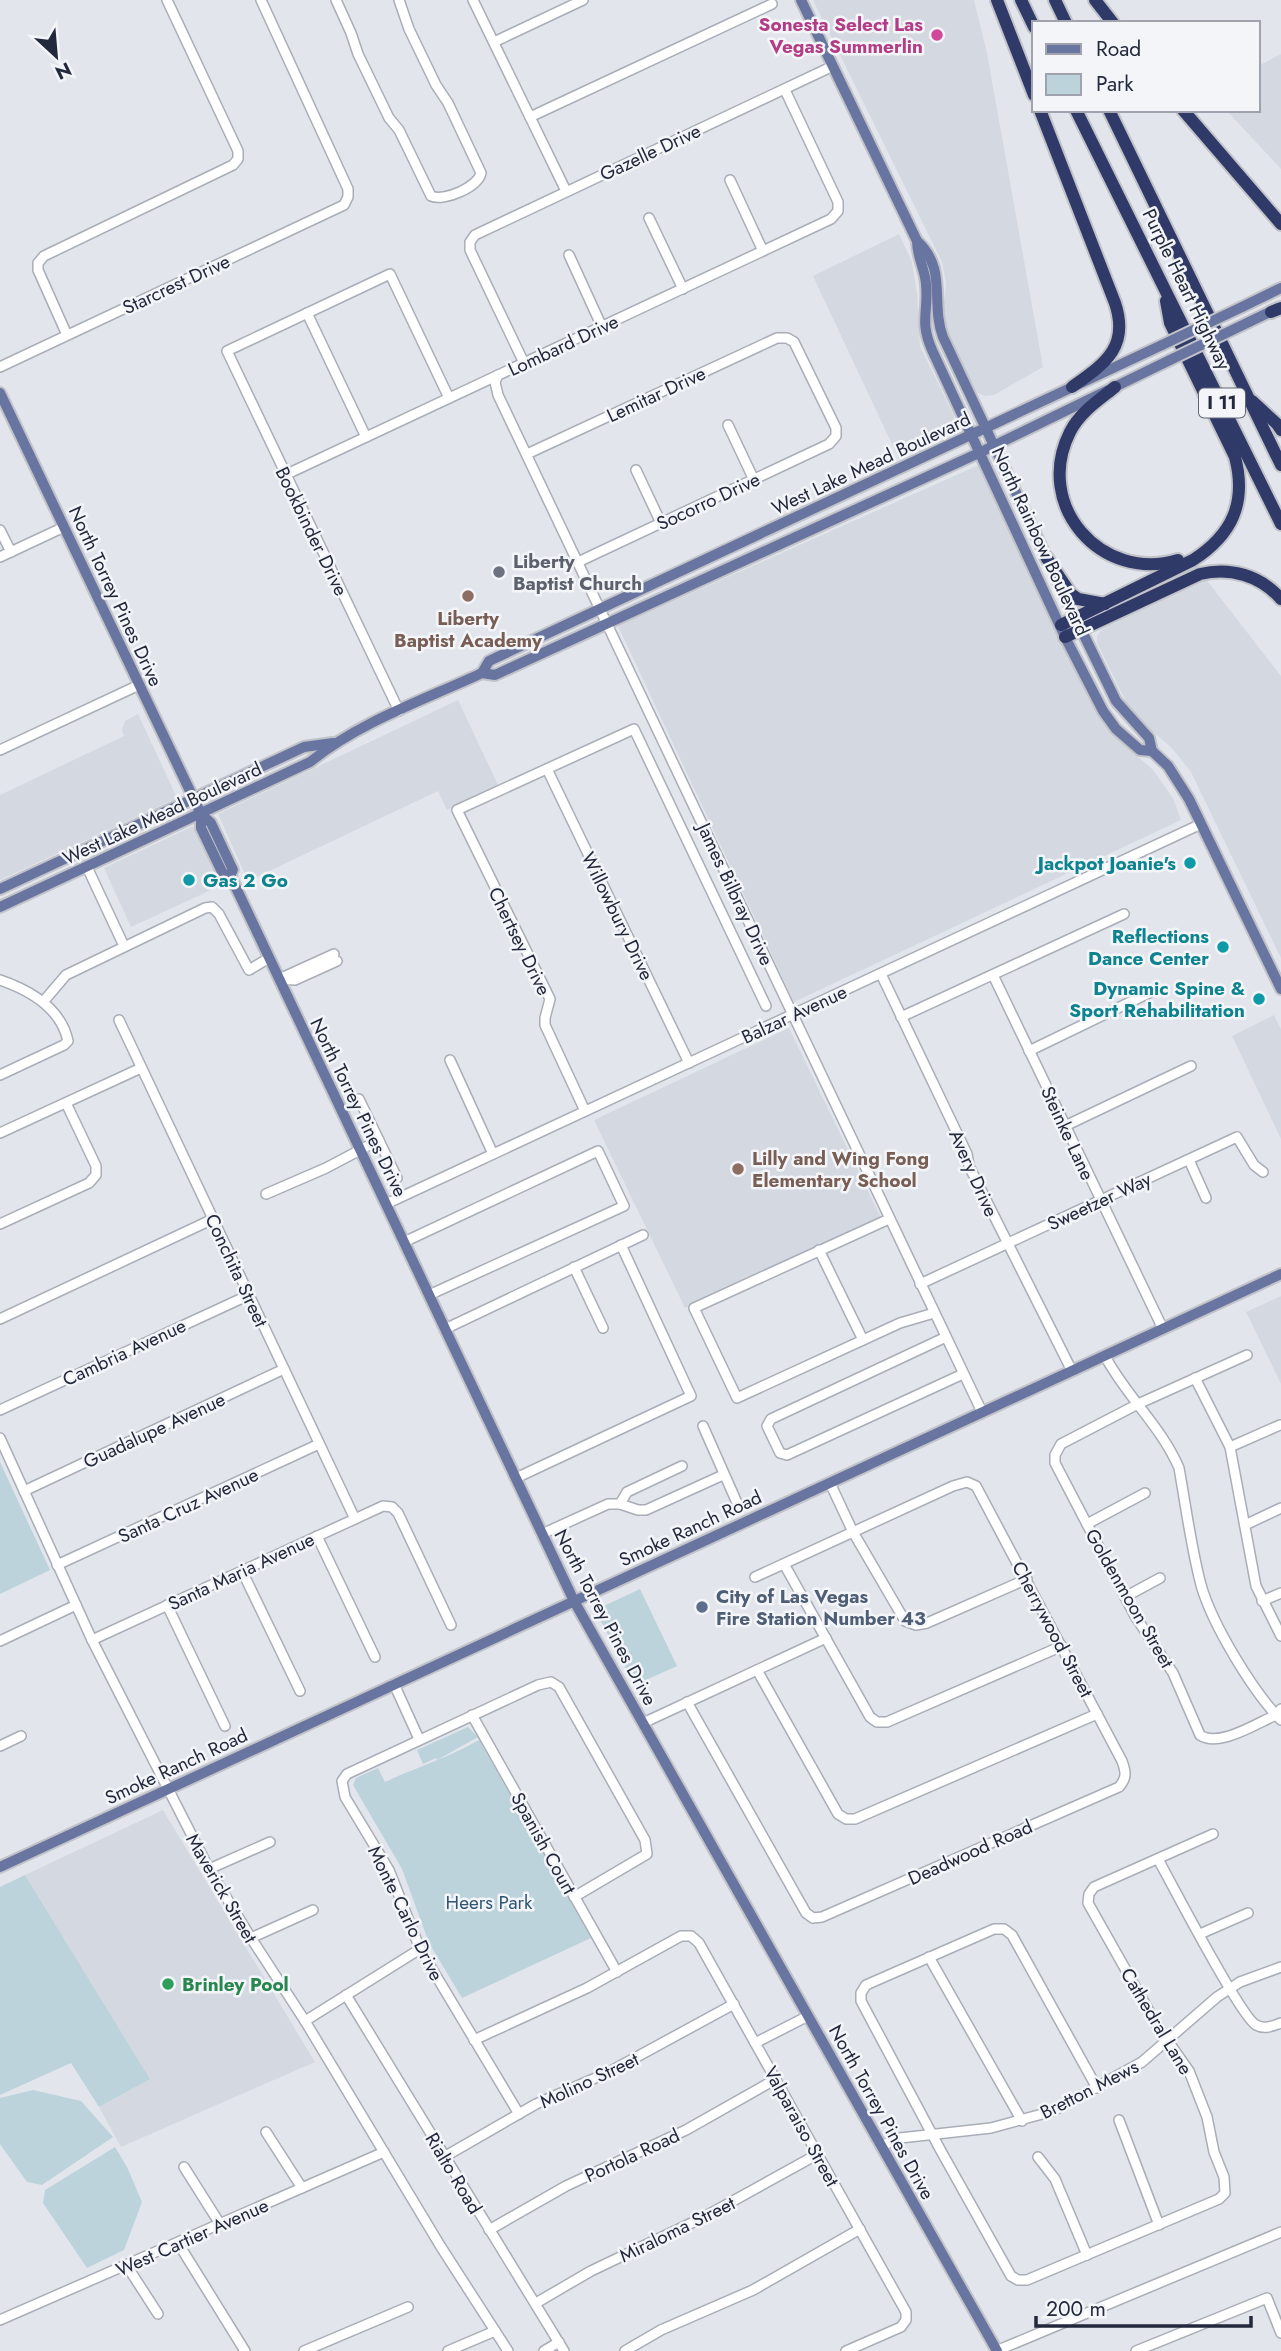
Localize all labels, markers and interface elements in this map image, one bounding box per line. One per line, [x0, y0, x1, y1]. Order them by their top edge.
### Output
place label: Sonesta Select Las Vegas Summerlin [759, 11, 923, 60]
north arrow [21, 21, 91, 91]
legend [1032, 21, 1260, 112]
marker: Sonesta Select Las Vegas Summerlin [929, 27, 945, 43]
text: Road [1096, 34, 1141, 64]
text: N [51, 55, 76, 86]
text: Park [1096, 69, 1134, 99]
street label: Gazelle Drive [595, 117, 705, 188]
street label: Purple Heart Highway [1136, 204, 1238, 375]
street label: Starcrest Drive [118, 248, 234, 321]
street label: Lombard Drive [504, 308, 623, 383]
street label: Lemitar Drive [602, 360, 710, 429]
road number: I 11 [1199, 388, 1245, 418]
street label: West Lake Mead Boulevard [767, 405, 975, 521]
street label: North Rainbow Boulevard [985, 442, 1096, 640]
street label: Bookbinder Drive [269, 462, 355, 600]
street label: Socorro Drive [652, 466, 765, 537]
street label: North Torrey Pines Drive [62, 502, 169, 691]
place label: Liberty Baptist Church [513, 548, 642, 597]
marker: Liberty Baptist Church [491, 564, 507, 580]
marker: Liberty Baptist Academy [460, 588, 476, 604]
place label: Liberty Baptist Academy [394, 605, 543, 654]
street label: West Lake Mead Boulevard [58, 755, 266, 871]
street label: James Bilbray Drive [689, 816, 780, 970]
street label: Willowbury Drive [575, 848, 660, 985]
place label: Jackpot Joanie's [1034, 850, 1176, 877]
marker: Jackpot Joanie's [1182, 855, 1198, 871]
place label: Gas 2 Go [203, 867, 288, 894]
marker: Gas 2 Go [181, 872, 197, 888]
street label: Chertsey Drive [482, 883, 557, 1000]
place label: Reflections Dance Center [1088, 923, 1209, 972]
marker: Reflections Dance Center [1215, 939, 1231, 955]
place label: Dynamic Spine & Sport Rehabilitation [1069, 975, 1245, 1024]
street label: Balzar Avenue [737, 978, 851, 1051]
marker: Dynamic Spine & Sport Rehabilitation [1251, 991, 1267, 1007]
street label: North Torrey Pines Drive [303, 1013, 414, 1201]
street label: Steinke Lane [1034, 1082, 1101, 1185]
street label: Avery Drive [942, 1125, 1005, 1221]
place label: Lilly and Wing Fong Elementary School [752, 1145, 929, 1194]
marker: Lilly and Wing Fong Elementary School [730, 1161, 746, 1177]
street label: Sweetzer Way [1043, 1165, 1156, 1237]
street label: Conchita Street [199, 1209, 275, 1332]
street label: Cambria Avenue [58, 1312, 191, 1393]
street label: Guadalupe Avenue [79, 1386, 230, 1475]
street label: Santa Cruz Avenue [114, 1461, 263, 1550]
street label: Smoke Ranch Road [614, 1484, 766, 1573]
street label: North Torrey Pines Drive [548, 1524, 664, 1710]
street label: Goldenmoon Street [1079, 1524, 1181, 1673]
street label: Santa Maria Avenue [163, 1526, 319, 1617]
street label: Cherrywood Street [1005, 1556, 1100, 1702]
place label: City of Las Vegas Fire Station Number 43 [716, 1583, 926, 1632]
marker: City of Las Vegas Fire Station Number 43 [694, 1599, 710, 1615]
street label: Smoke Ranch Road [100, 1722, 252, 1811]
street label: Spanish Court [504, 1787, 583, 1900]
street label: Deadwood Road [904, 1813, 1037, 1892]
street label: Maverick Street [179, 1829, 264, 1948]
street label: Monte Carlo Drive [361, 1841, 450, 1985]
park label: Heers Park [446, 1889, 533, 1916]
street label: Cathedral Lane [1114, 1963, 1199, 2080]
place label: Brinley Pool [182, 1971, 289, 1998]
marker: Brinley Pool [160, 1976, 176, 1992]
street label: North Torrey Pines Drive [822, 2020, 941, 2205]
street label: Molino Street [535, 2046, 644, 2115]
street label: Bretton Mews [1035, 2053, 1143, 2126]
street label: Valparaiso Street [757, 2061, 846, 2192]
street label: Portola Road [580, 2122, 684, 2189]
street label: Rialto Road [419, 2127, 489, 2219]
street label: Miraloma Street [615, 2190, 740, 2269]
street label: West Cartier Avenue [112, 2192, 273, 2283]
scale bar [1036, 2284, 1251, 2328]
text: 200 m [1046, 2294, 1106, 2324]

